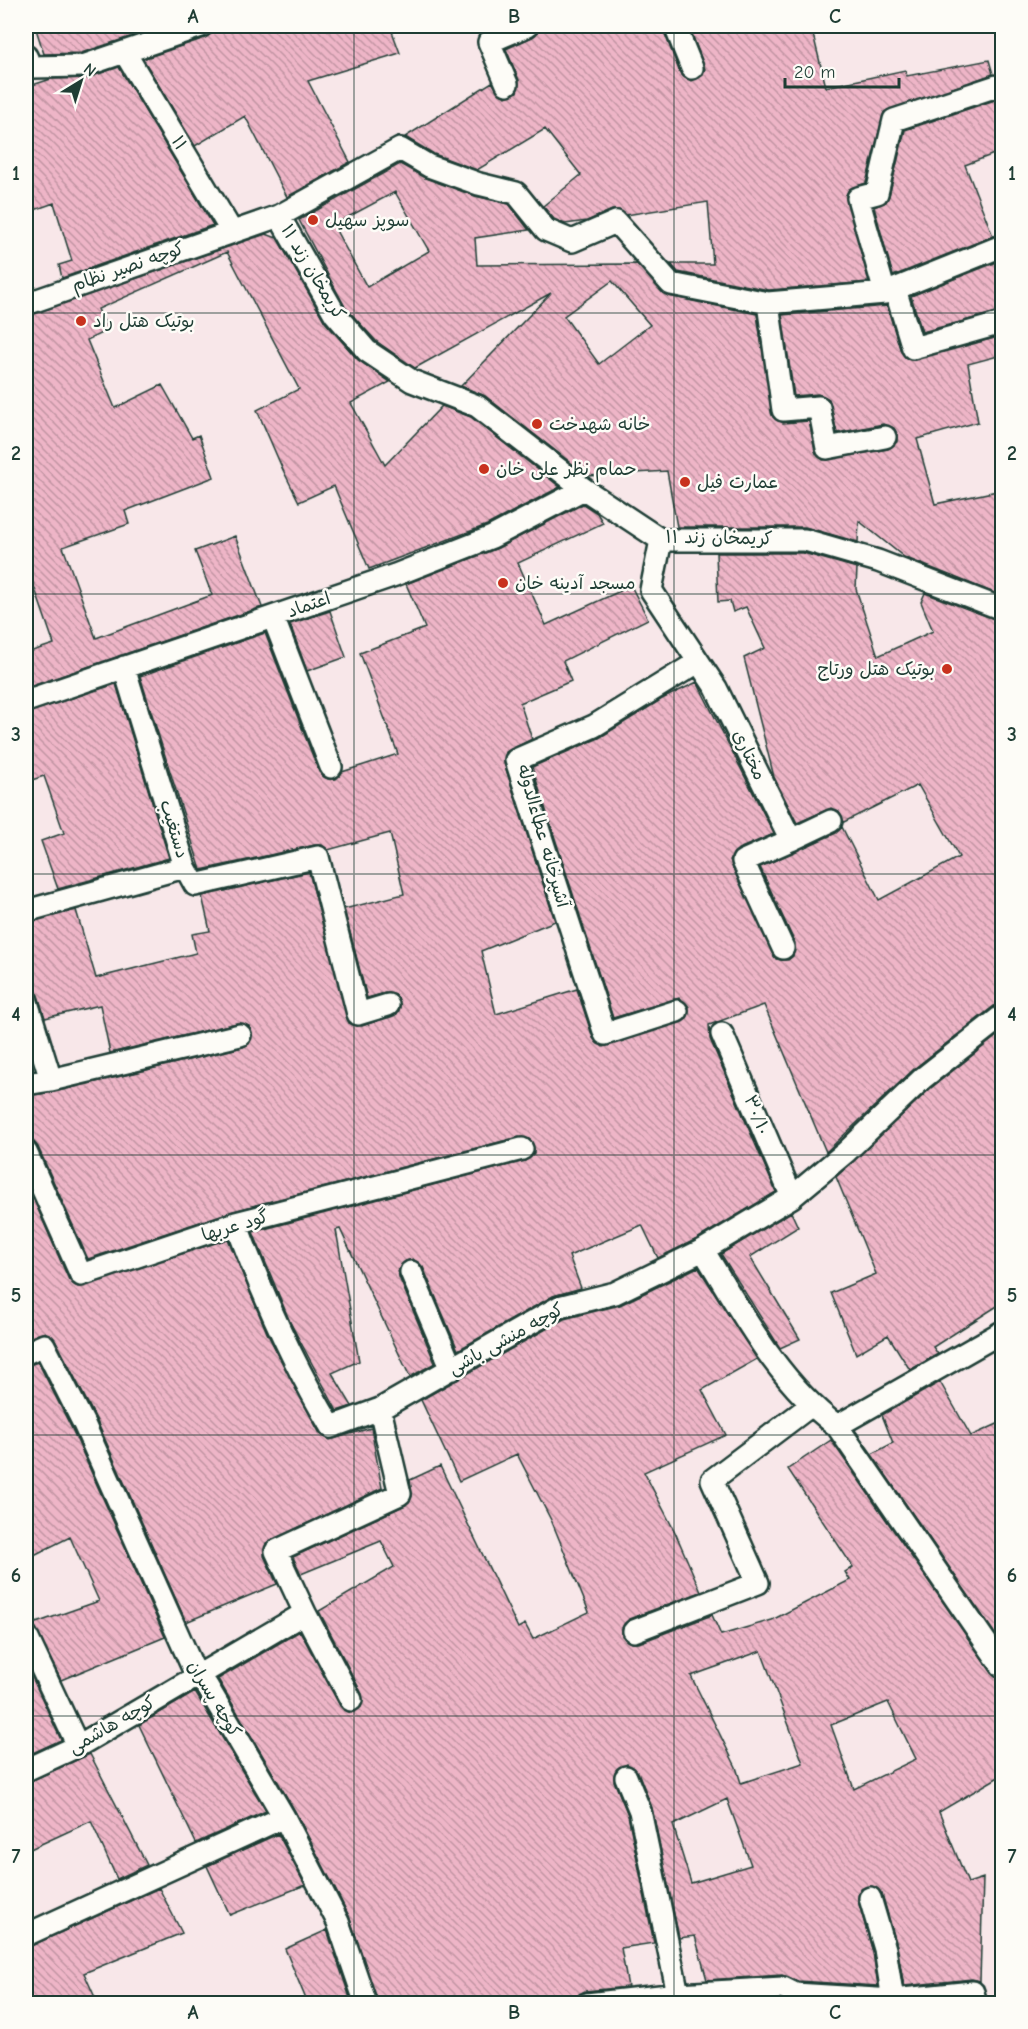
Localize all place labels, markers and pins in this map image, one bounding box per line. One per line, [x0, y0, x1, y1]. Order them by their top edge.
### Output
place label: سوپز سهیل [325, 210, 409, 232]
marker: سوپز سهیل [306, 213, 320, 227]
place label: بوتیک هتل راد [93, 311, 195, 332]
marker: بوتیک هتل راد [74, 314, 88, 328]
place label: خانه شهدخت [549, 414, 650, 435]
marker: خانه شهدخت [530, 417, 544, 431]
place label: حمام نظر علی خان [496, 459, 636, 483]
marker: حمام نظر علی خان [477, 462, 491, 476]
place label: عمارت فیل [697, 472, 779, 493]
marker: عمارت فیل [678, 475, 692, 489]
place label: مسجد آدینه خان [515, 573, 635, 594]
marker: مسجد آدینه خان [496, 576, 510, 590]
place label: بوتیک هتل ورتاج [818, 659, 935, 681]
marker: بوتیک هتل ورتاج [940, 662, 954, 676]

